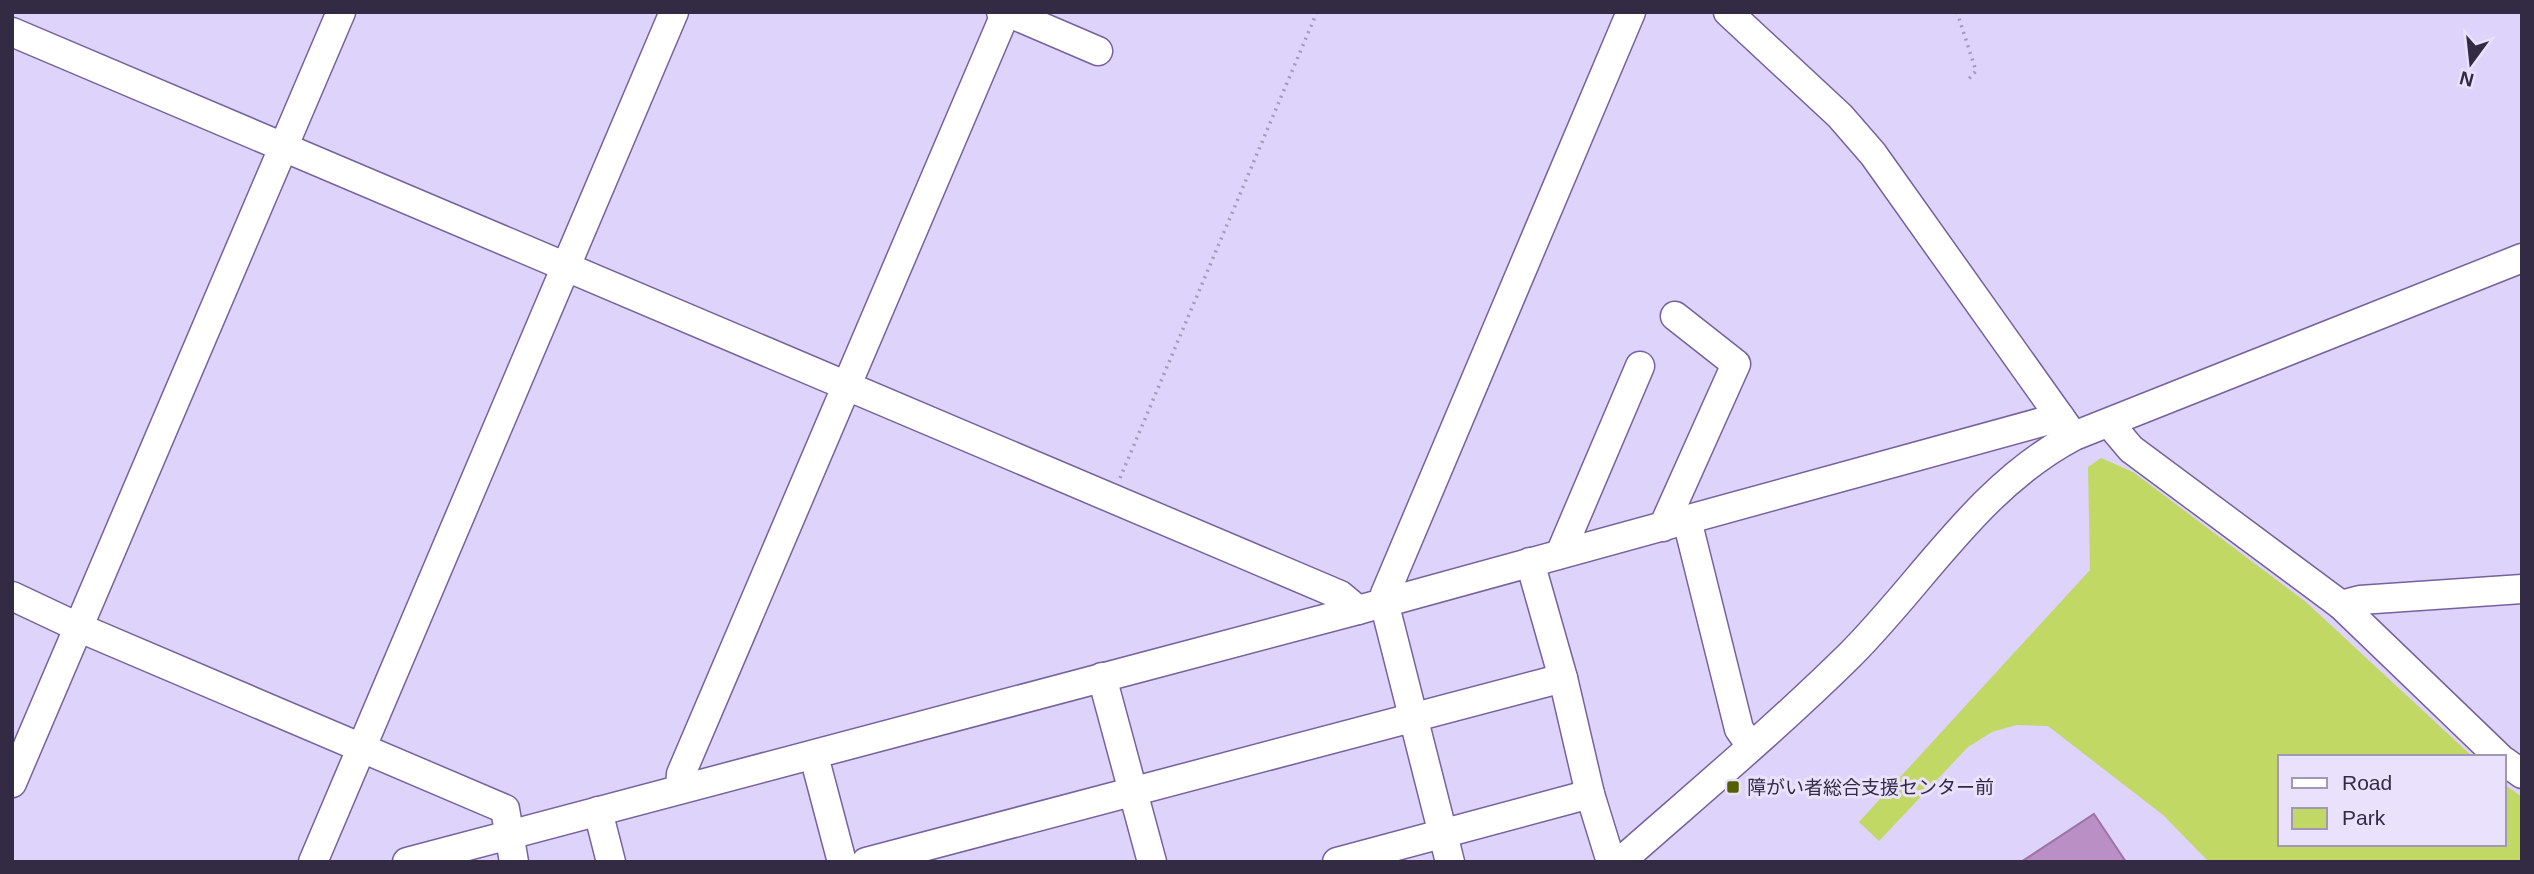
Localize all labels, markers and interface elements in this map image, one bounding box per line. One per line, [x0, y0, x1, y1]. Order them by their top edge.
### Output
north arrow [2436, 28, 2506, 98]
text: N [2457, 67, 2476, 91]
legend [2278, 755, 2506, 846]
text: Road [2342, 771, 2392, 794]
place label: 障がい者総合支援センター前 [1747, 777, 1994, 798]
marker: 障がい者総合支援センター前 [1725, 779, 1741, 795]
text: Park [2342, 806, 2386, 829]

